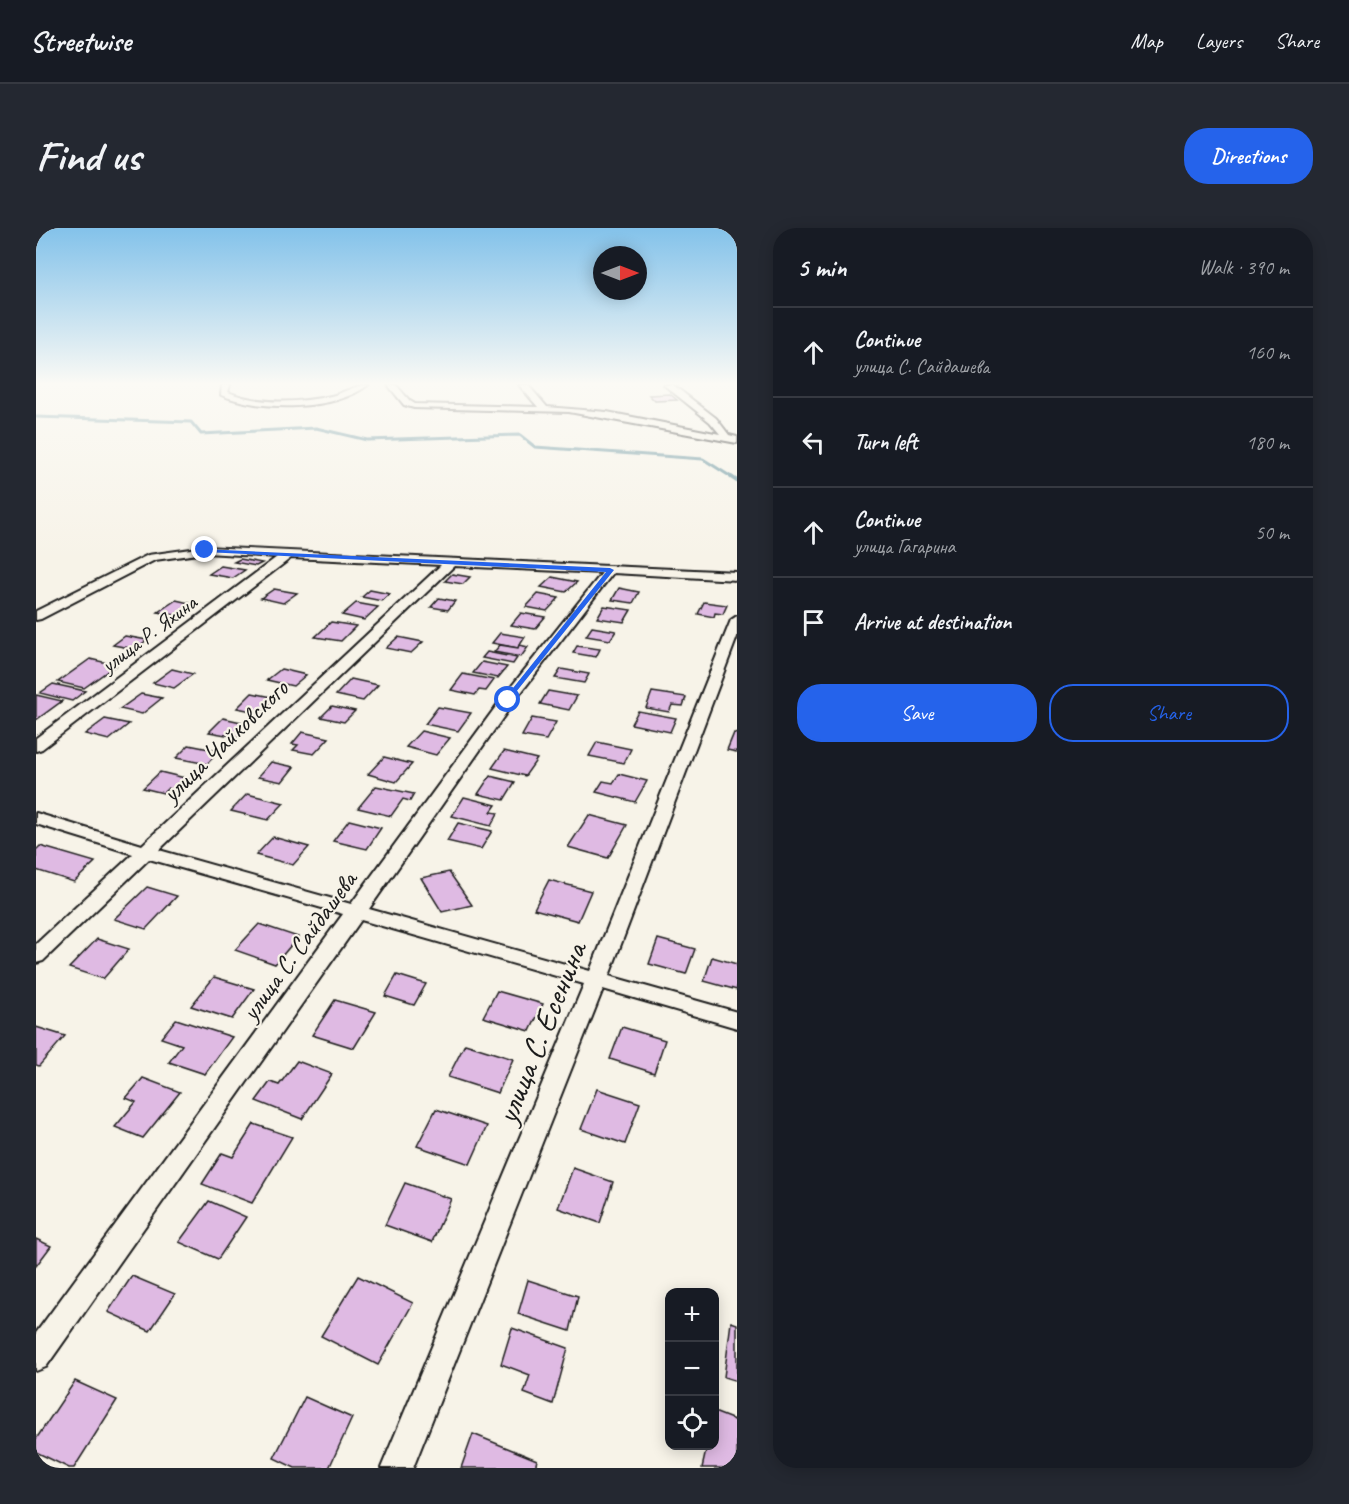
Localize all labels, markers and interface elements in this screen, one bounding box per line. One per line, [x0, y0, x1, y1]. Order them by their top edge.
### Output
text: Streetwise [30, 24, 131, 59]
text: Map [1130, 28, 1163, 54]
text: Layers [1196, 28, 1242, 54]
text: Share [1275, 28, 1319, 54]
button: Directions [1184, 128, 1313, 184]
text: Find us [36, 130, 141, 183]
north arrow [593, 246, 647, 300]
text: 5 min [797, 251, 846, 284]
text: Walk · 390 m [1199, 255, 1289, 280]
text: Continue [854, 326, 920, 354]
icon: ahead [797, 336, 830, 369]
text: 160 m [1246, 340, 1289, 365]
text: улица С. Сайдашева [854, 354, 990, 379]
icon: left [797, 426, 830, 459]
text: Turn left [854, 428, 918, 456]
text: 180 m [1246, 430, 1289, 455]
text: Continue [854, 506, 920, 534]
icon: ahead [797, 516, 830, 549]
text: 50 m [1255, 520, 1289, 545]
text: улица Гагарина [854, 534, 955, 559]
route end [191, 536, 217, 562]
street label: улица Р. Яхина [94, 588, 203, 680]
icon: arrive [797, 606, 830, 639]
text: Arrive at destination [854, 608, 1011, 636]
street label: улица Чайковского [153, 671, 296, 811]
button: Save [797, 684, 1037, 742]
button: Share [1049, 684, 1289, 742]
route start [494, 686, 520, 712]
street label: улица С. Сайдашева [233, 863, 366, 1029]
street label: улица С. Есенина [485, 934, 597, 1131]
map controls [665, 1288, 719, 1450]
button: + [665, 1288, 719, 1342]
button: − [665, 1342, 719, 1396]
button: locate [665, 1396, 719, 1450]

